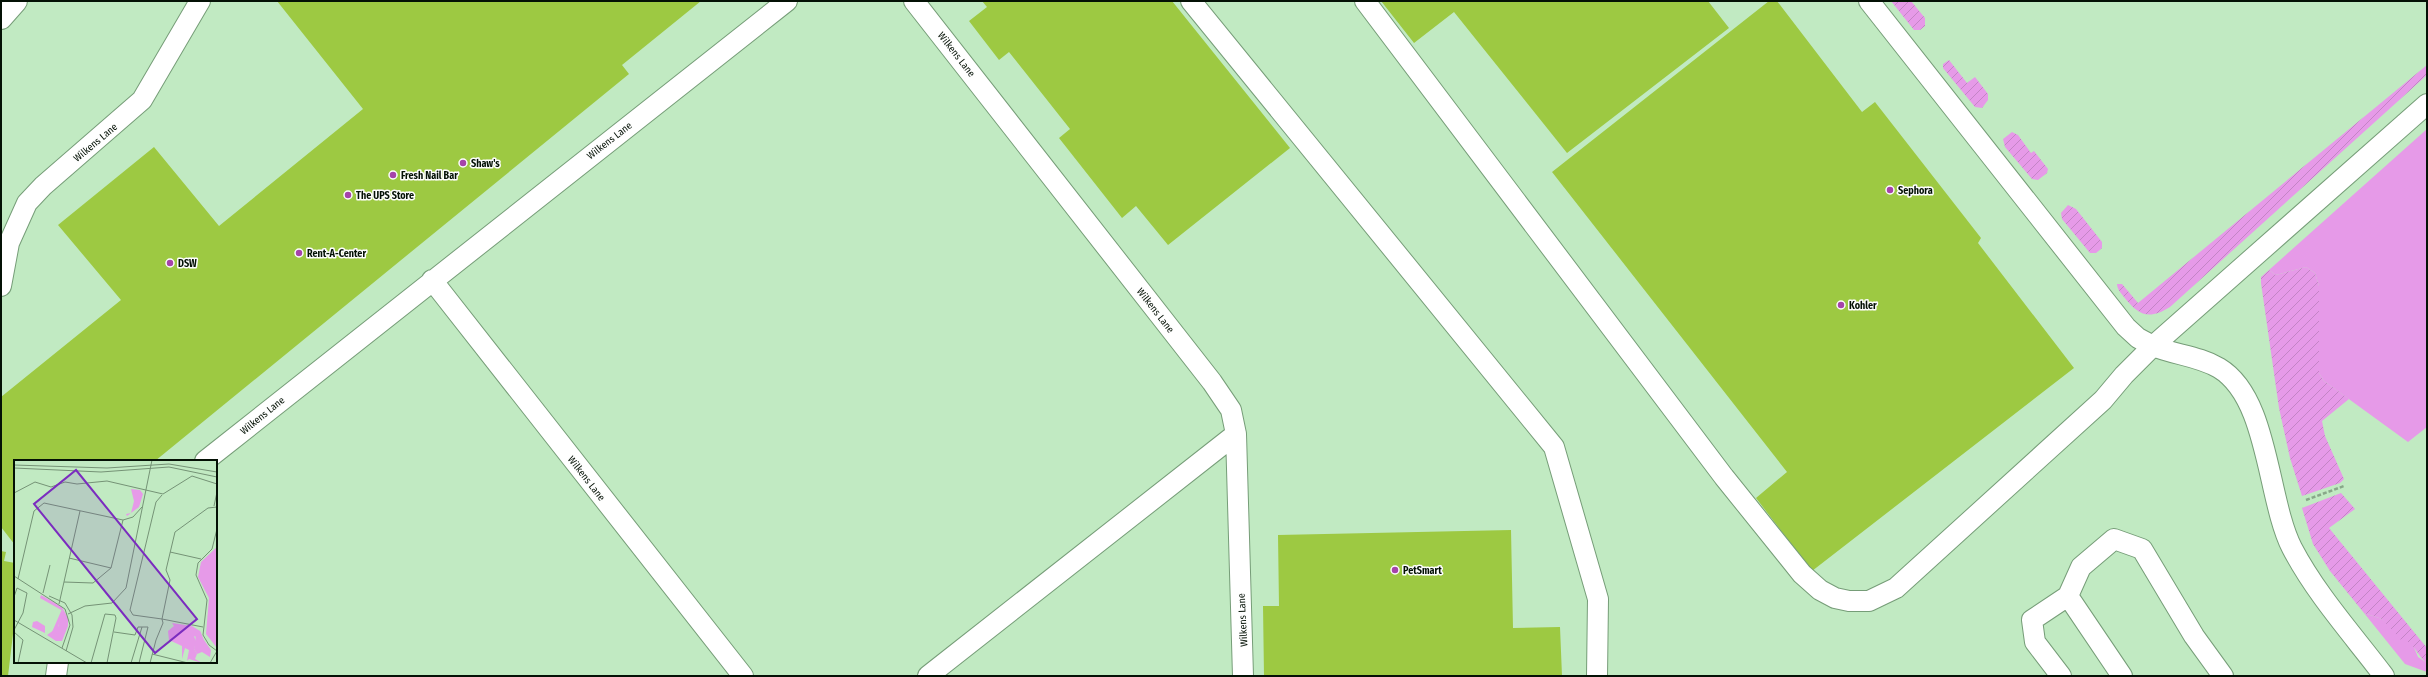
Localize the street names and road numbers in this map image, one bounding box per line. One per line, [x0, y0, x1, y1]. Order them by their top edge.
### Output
street label: Wilkens Lane [935, 30, 977, 79]
street label: Wilkens Lane [585, 120, 634, 162]
street label: Wilkens Lane [71, 121, 120, 165]
street label: Wilkens Lane [1134, 286, 1176, 335]
street label: Wilkens Lane [238, 394, 287, 437]
street label: Wilkens Lane [565, 454, 607, 503]
street label: Wilkens Lane [1236, 593, 1250, 647]

